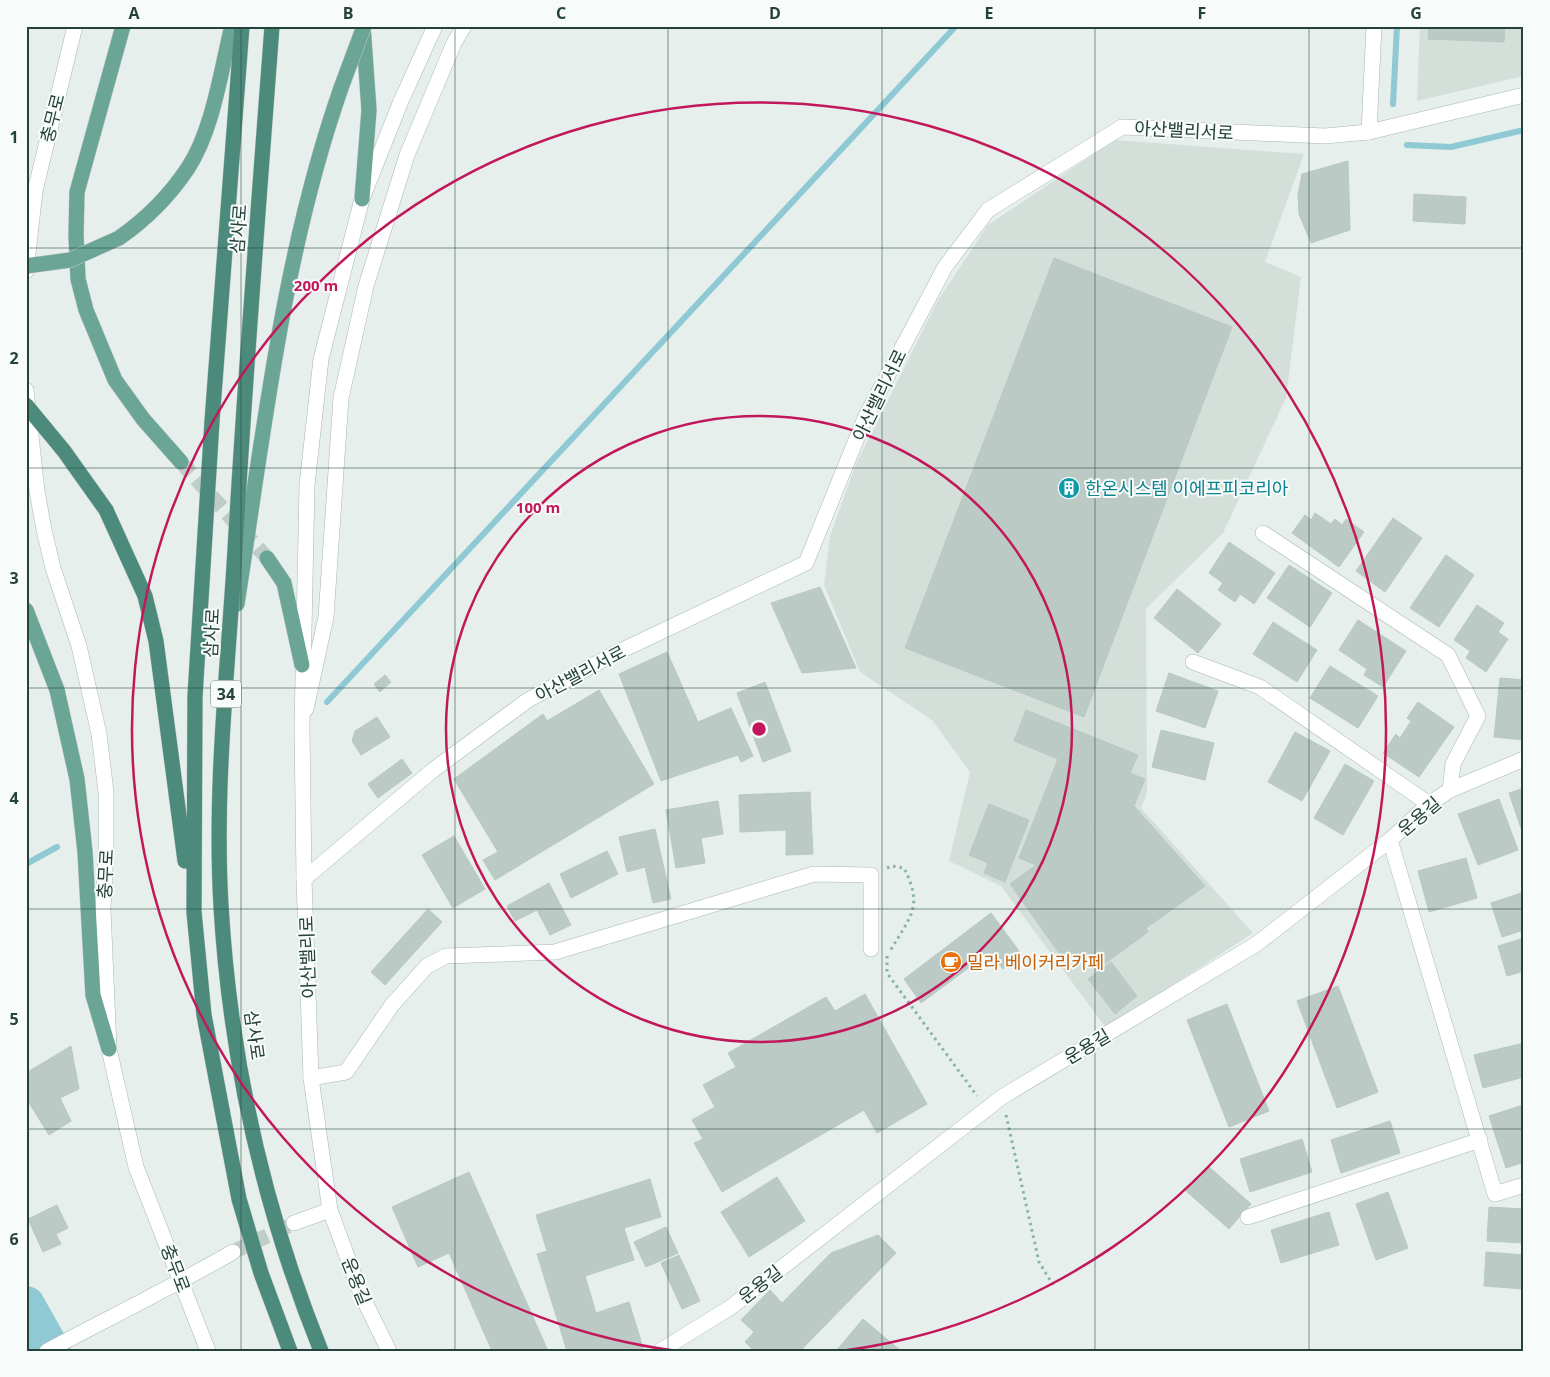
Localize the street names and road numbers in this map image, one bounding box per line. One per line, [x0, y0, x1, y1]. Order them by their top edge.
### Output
street label: 충무로 [34, 91, 70, 145]
street label: 아산밸리서로 [1134, 115, 1234, 145]
street label: 삼사로 [224, 203, 252, 255]
street label: 아산밸리서로 [846, 345, 912, 445]
street label: 삼사로 [198, 608, 224, 658]
street label: 아산밸리서로 [531, 639, 629, 707]
road number: 34 [211, 681, 241, 708]
street label: 운용길 [1392, 791, 1446, 841]
street label: 충무로 [92, 849, 118, 899]
street label: 아산밸리로 [294, 915, 320, 999]
street label: 삼사로 [240, 1009, 270, 1061]
street label: 운용길 [1060, 1023, 1114, 1069]
street label: 충무로 [156, 1241, 196, 1295]
street label: 운용길 [337, 1253, 377, 1309]
street label: 운용길 [733, 1259, 787, 1309]

